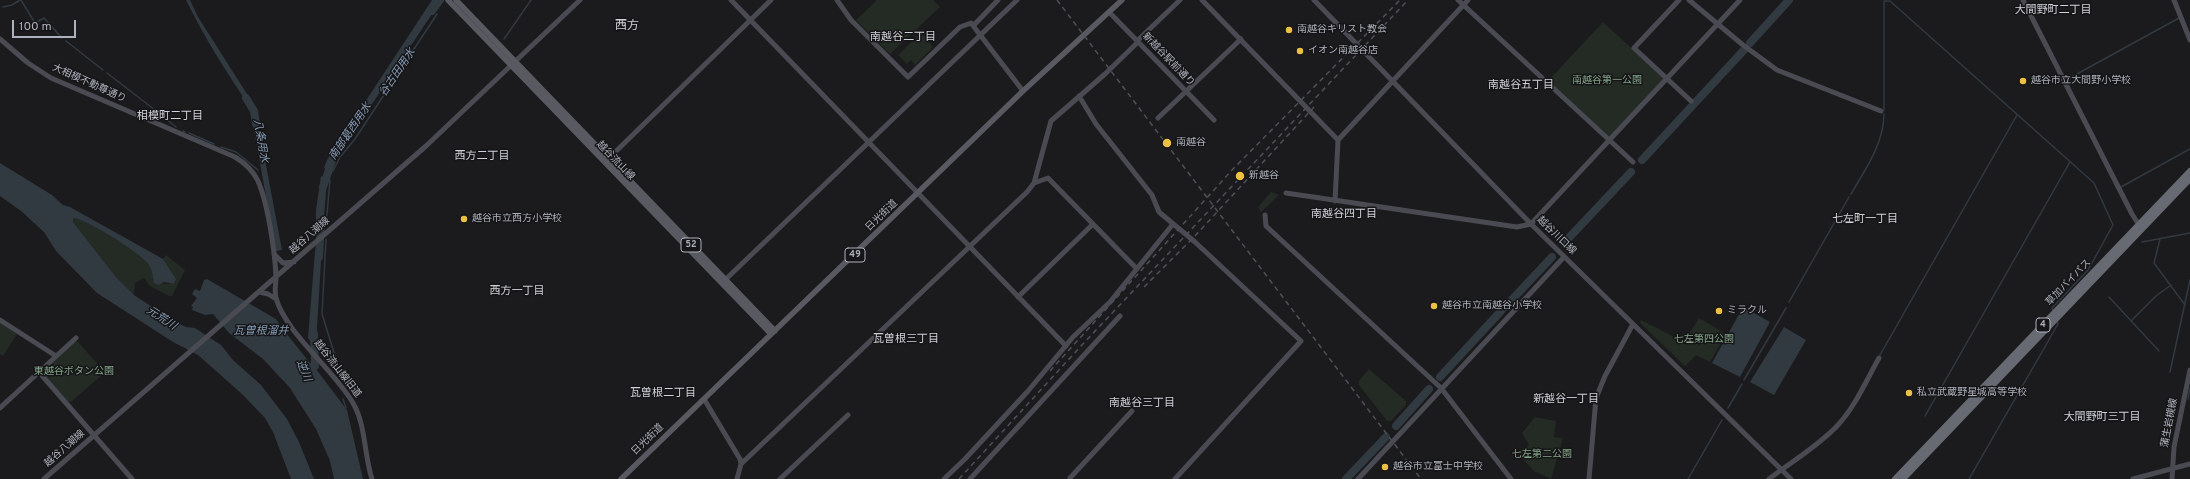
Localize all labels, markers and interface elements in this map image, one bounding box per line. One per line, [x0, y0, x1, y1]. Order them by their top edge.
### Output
district label: 大間野町二丁目 [2015, 4, 2091, 18]
scale bar [14, 12, 78, 38]
text: 100 m [19, 19, 52, 35]
district label: 西方 [615, 20, 639, 34]
place label: 南越谷キリスト教会 [1297, 24, 1387, 36]
marker: 南越谷キリスト教会 [1284, 25, 1294, 35]
district label: 南越谷二丁目 [870, 31, 936, 45]
street label: 新越谷駅前通り [1139, 31, 1197, 89]
place label: イオン南越谷店 [1308, 45, 1378, 57]
marker: イオン南越谷店 [1295, 46, 1305, 56]
water label: 谷古田用水 [377, 47, 419, 99]
street label: 大相模不動尊通り [50, 62, 128, 106]
park label: 南越谷第一公園 [1572, 75, 1642, 87]
place label: 越谷市立大間野小学校 [2031, 75, 2131, 87]
marker: 越谷市立大間野小学校 [2018, 76, 2028, 86]
district label: 南越谷五丁目 [1488, 79, 1554, 93]
water label: 南部葛西用水 [327, 101, 375, 163]
district label: 相模町二丁目 [137, 110, 203, 124]
water label: 八条用水 [250, 118, 270, 164]
marker: 南越谷 [1161, 137, 1173, 149]
place label: 南越谷 [1176, 137, 1206, 149]
street label: 越谷流山線 [593, 139, 637, 183]
district label: 西方二丁目 [455, 150, 509, 164]
marker: 新越谷 [1234, 170, 1246, 182]
place label: 新越谷 [1249, 170, 1279, 182]
street label: 日光街道 [863, 198, 901, 234]
district label: 南越谷四丁目 [1311, 208, 1377, 222]
place label: 越谷市立西方小学校 [472, 213, 562, 225]
district label: 七左町一丁目 [1832, 213, 1898, 227]
marker: 越谷市立西方小学校 [459, 214, 469, 224]
street label: 越谷川口線 [1534, 214, 1578, 258]
street label: 越谷八潮線 [287, 215, 333, 257]
road number: 52 [681, 238, 701, 252]
road number: 49 [845, 248, 865, 262]
street label: 草加バイパス [2044, 257, 2094, 309]
district label: 西方一丁目 [490, 285, 544, 299]
place label: 越谷市立南越谷小学校 [1442, 300, 1542, 312]
marker: 越谷市立南越谷小学校 [1429, 301, 1439, 311]
water label: 元荒川 [144, 304, 178, 334]
place label: ミラクル [1727, 305, 1767, 317]
marker: ミラクル [1714, 306, 1724, 316]
road number: 4 [2036, 318, 2050, 332]
water label: 瓦曽根溜井 [234, 325, 288, 339]
district label: 瓦曽根三丁目 [873, 333, 939, 347]
park label: 七左第四公園 [1674, 334, 1734, 346]
street label: 越谷流山線旧道 [311, 338, 363, 400]
water label: 逆川 [293, 358, 313, 384]
park label: 東越谷ボタン公園 [34, 366, 114, 378]
district label: 瓦曽根二丁目 [630, 387, 696, 401]
place label: 私立武蔵野星城高等学校 [1917, 387, 2027, 399]
marker: 私立武蔵野星城高等学校 [1904, 388, 1914, 398]
district label: 新越谷一丁目 [1533, 393, 1599, 407]
district label: 南越谷三丁目 [1109, 397, 1175, 411]
street label: 蒲生岩槻線 [2159, 397, 2181, 449]
district label: 大間野町三丁目 [2064, 411, 2140, 425]
street label: 日光街道 [629, 422, 667, 458]
street label: 越谷八潮線 [42, 428, 88, 470]
park label: 七左第二公園 [1512, 449, 1572, 461]
place label: 越谷市立富士中学校 [1393, 461, 1483, 473]
marker: 越谷市立富士中学校 [1380, 462, 1390, 472]

